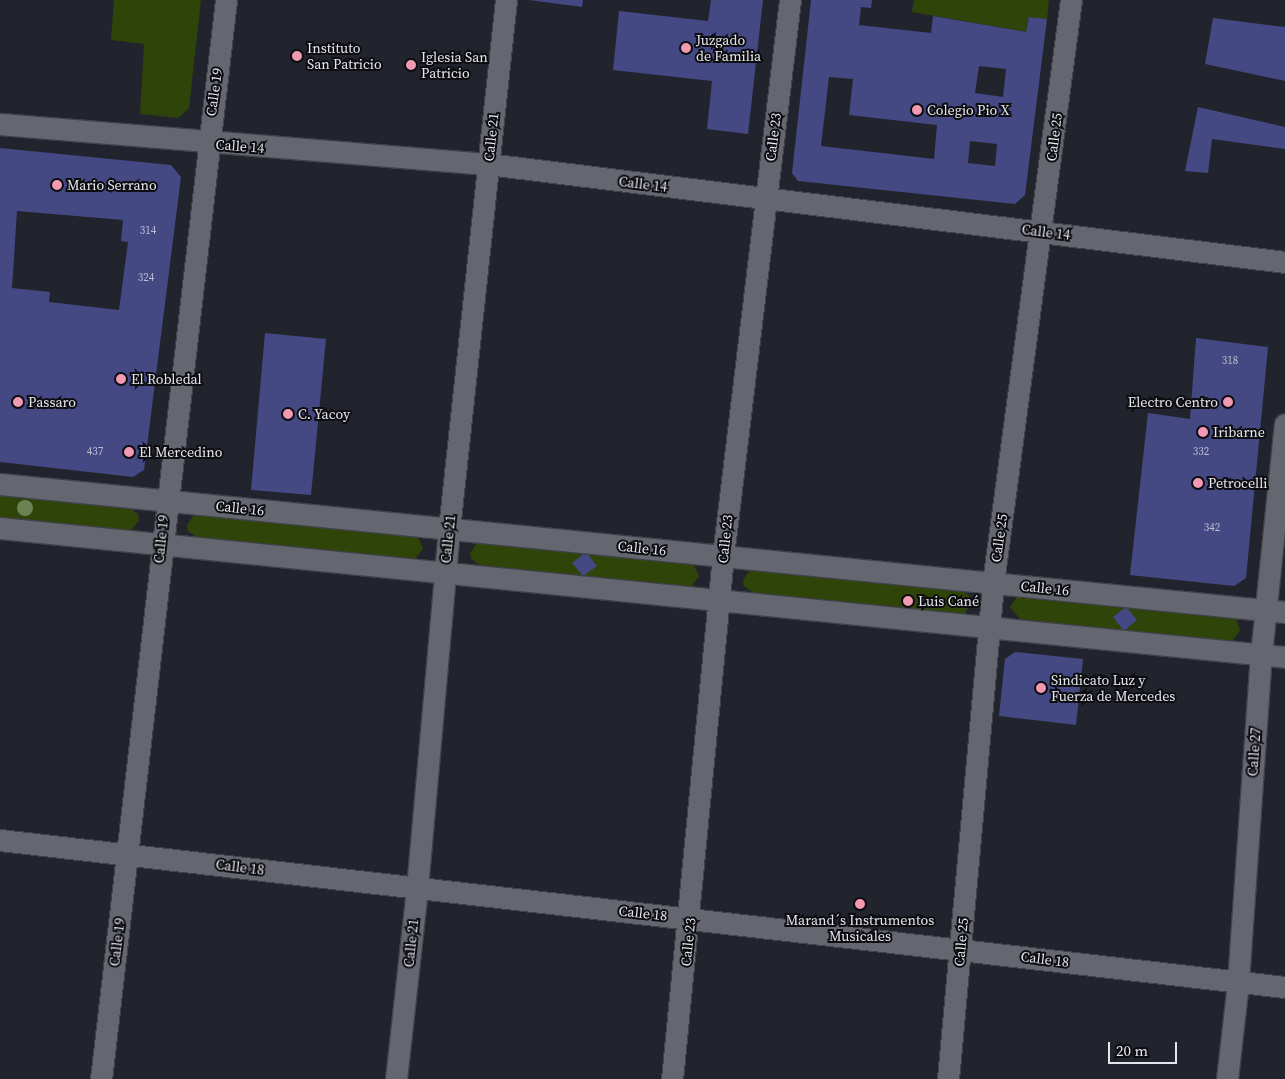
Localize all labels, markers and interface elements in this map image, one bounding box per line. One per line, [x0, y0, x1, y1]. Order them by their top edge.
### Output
place label: Juzgado de Familia [696, 32, 761, 64]
place label: Instituto San Patricio [307, 40, 382, 72]
marker: Juzgado de Familia [680, 42, 692, 54]
place label: Iglesia San Patricio [421, 49, 488, 82]
marker: Instituto San Patricio [291, 50, 303, 62]
marker: Iglesia San Patricio [405, 59, 417, 71]
street label: Calle 19 [202, 67, 226, 117]
place label: Colegio Pio X [927, 102, 1010, 118]
marker: Colegio Pio X [911, 104, 923, 116]
street label: Calle 21 [480, 112, 502, 162]
street label: Calle 23 [762, 112, 784, 162]
street label: Calle 25 [1043, 112, 1065, 162]
street label: Calle 14 [215, 136, 265, 156]
street label: Calle 14 [618, 173, 668, 195]
place label: Mario Serrano [67, 177, 157, 193]
marker: Mario Serrano [51, 179, 63, 191]
street label: Calle 14 [1021, 221, 1071, 243]
house number: 314 [140, 224, 156, 238]
house number: 324 [138, 271, 154, 285]
house number: 318 [1222, 354, 1238, 368]
place label: El Robledal [131, 371, 202, 387]
marker: El Robledal [115, 373, 127, 385]
place label: Passaro [28, 394, 76, 410]
place label: Electro Centro [1128, 394, 1218, 410]
marker: Passaro [12, 396, 24, 408]
marker: Electro Centro [1222, 396, 1234, 408]
place label: C. Yacoy [298, 406, 351, 422]
marker: C. Yacoy [282, 408, 294, 420]
place label: Iribarne [1213, 424, 1265, 440]
marker: Iribarne [1197, 426, 1209, 438]
place label: El Mercedino [139, 444, 222, 460]
house number: 437 [87, 445, 103, 459]
house number: 332 [1193, 445, 1209, 459]
marker: El Mercedino [123, 446, 135, 458]
place label: Petrocelli [1208, 475, 1267, 491]
marker: Petrocelli [1192, 477, 1204, 489]
street label: Calle 16 [215, 497, 265, 519]
street label: Calle 25 [987, 513, 1011, 563]
street label: Calle 19 [150, 514, 172, 564]
street label: Calle 21 [437, 514, 459, 564]
street label: Calle 23 [714, 514, 736, 564]
house number: 342 [1204, 521, 1220, 535]
street label: Calle 16 [617, 537, 667, 559]
street label: Calle 16 [1020, 577, 1070, 599]
place label: Luis Cané [918, 593, 979, 609]
marker: Luis Cané [902, 595, 914, 607]
place label: Sindicato Luz y Fuerza de Mercedes [1051, 672, 1175, 704]
marker: Sindicato Luz y Fuerza de Mercedes [1035, 682, 1047, 694]
street label: Calle 27 [1244, 727, 1264, 777]
street label: Calle 18 [215, 856, 265, 878]
marker: Marand´s Instrumentos Musicales [854, 898, 866, 910]
street label: Calle 18 [618, 902, 668, 924]
place label: Marand´s Instrumentos Musicales [786, 912, 934, 944]
street label: Calle 19 [106, 917, 128, 967]
street label: Calle 23 [677, 917, 699, 967]
street label: Calle 25 [951, 917, 971, 967]
street label: Calle 21 [400, 918, 422, 968]
street label: Calle 18 [1020, 948, 1070, 970]
scale bar [1110, 1032, 1179, 1064]
text: 20 m [1116, 1040, 1148, 1061]

